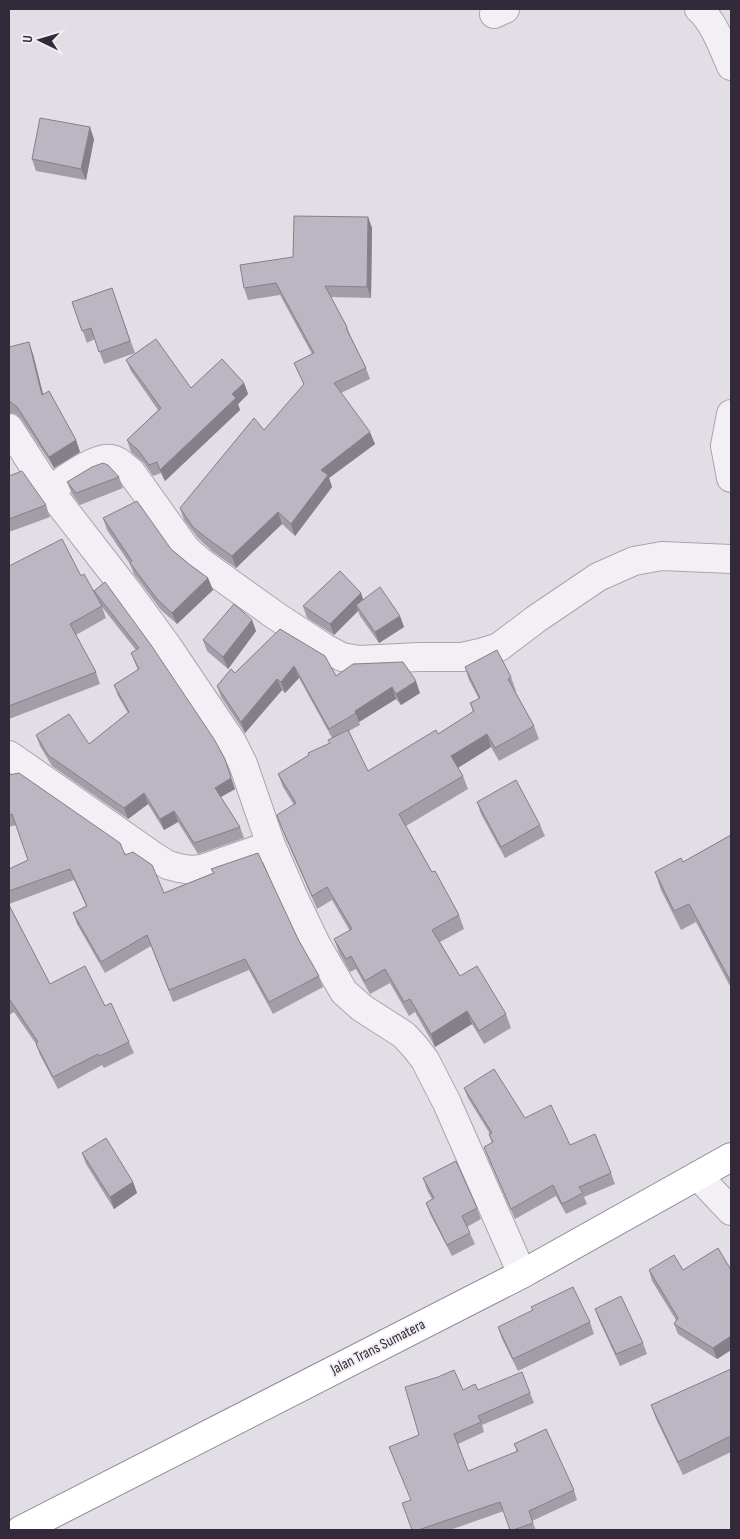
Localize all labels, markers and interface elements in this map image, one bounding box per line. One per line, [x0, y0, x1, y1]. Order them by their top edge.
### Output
north arrow [15, 15, 65, 65]
text: U [19, 35, 36, 43]
street label: Jalan Trans Sumatera [327, 1315, 429, 1379]

